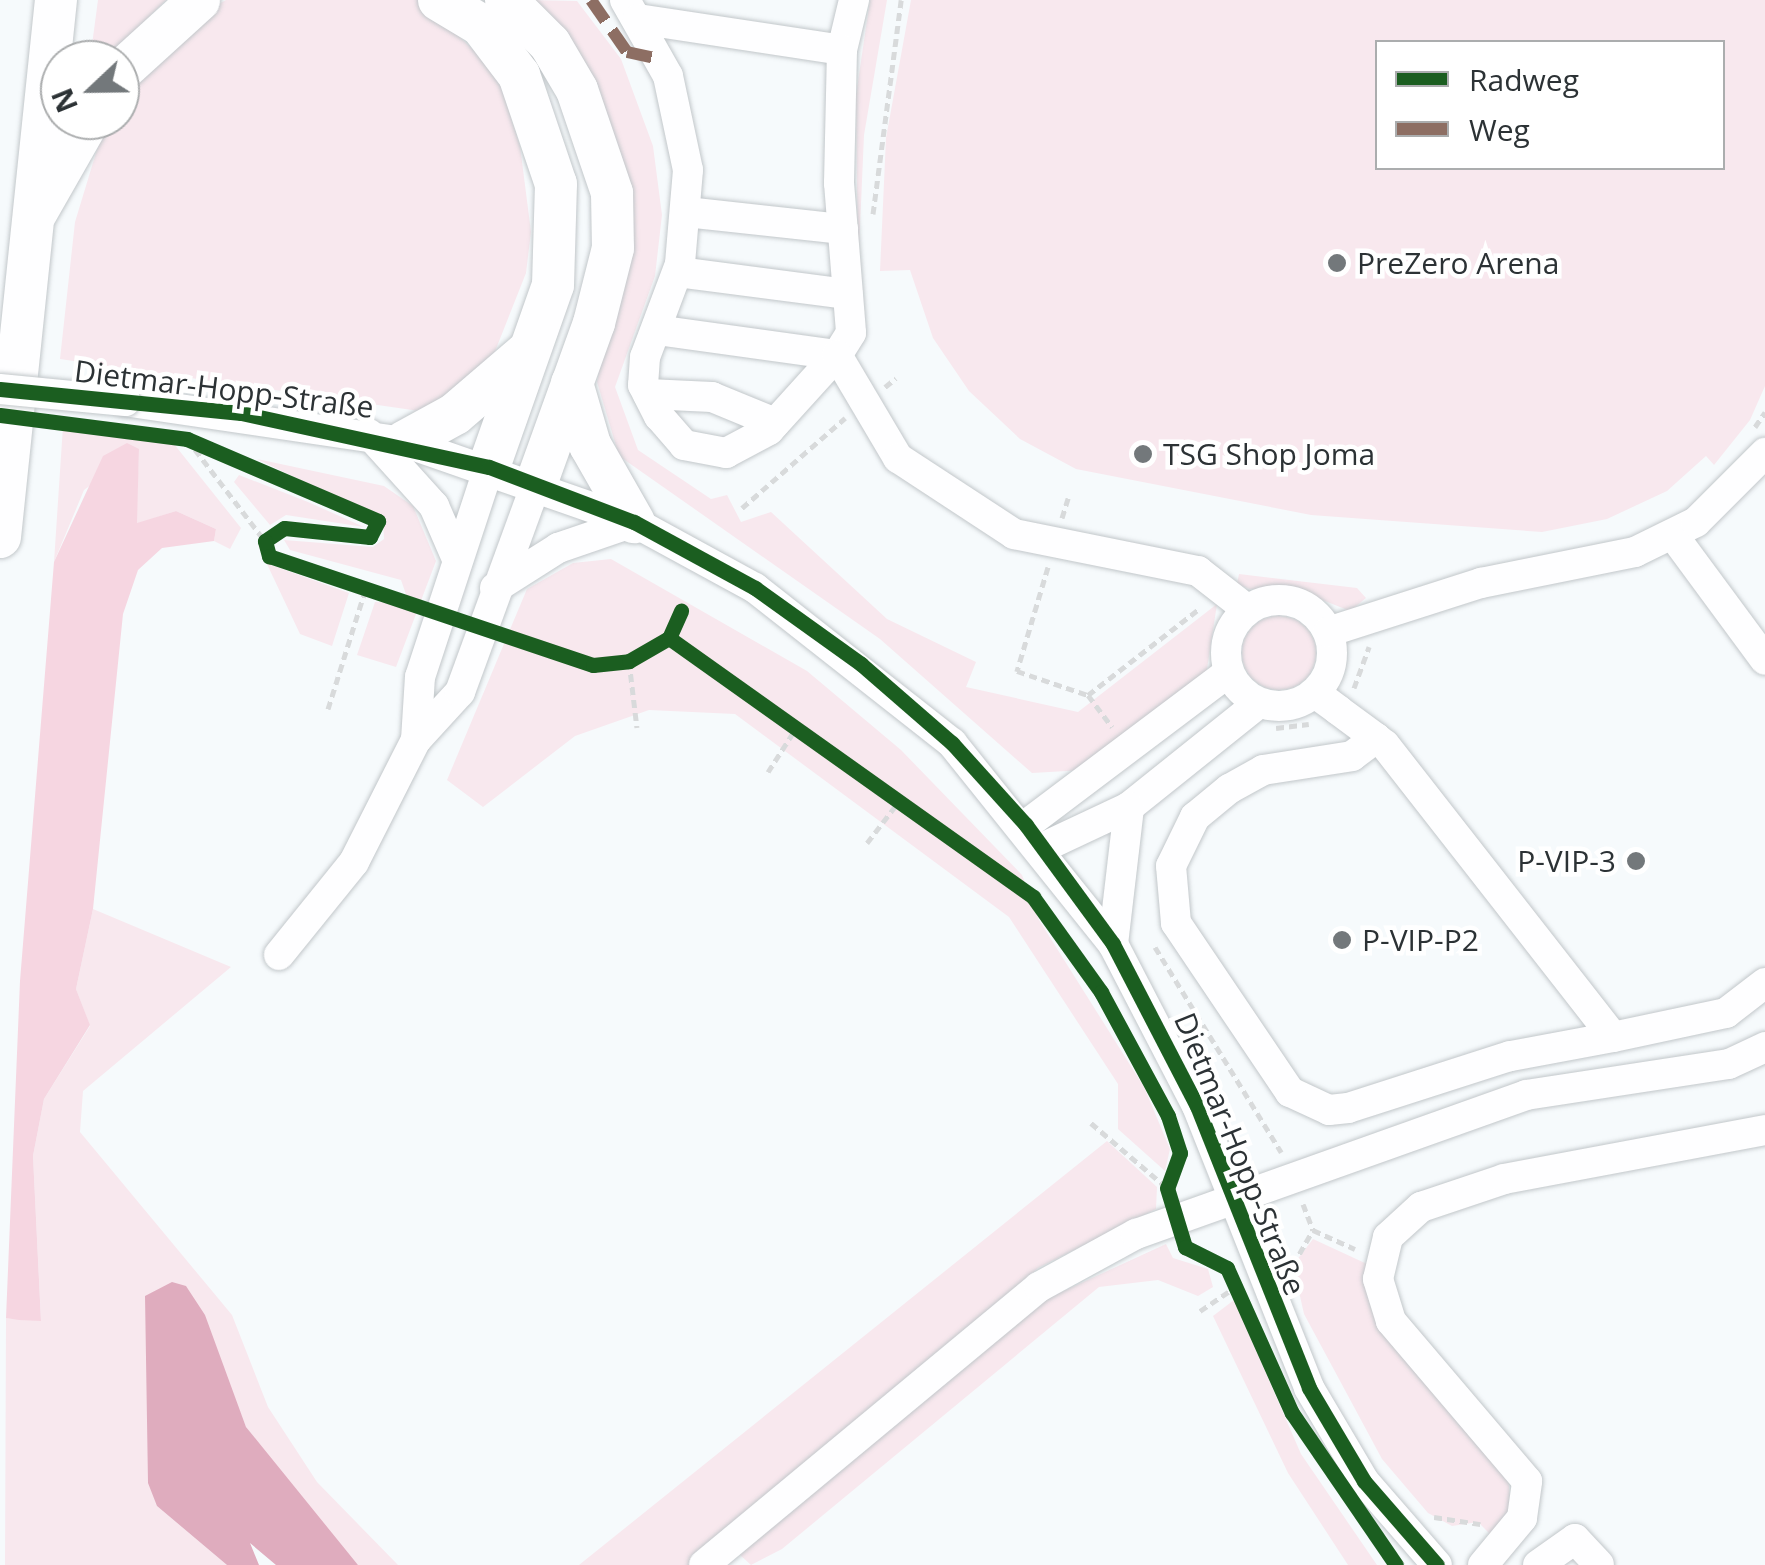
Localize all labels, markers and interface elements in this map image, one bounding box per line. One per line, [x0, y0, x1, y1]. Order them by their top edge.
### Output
north arrow [40, 40, 140, 140]
legend [1375, 40, 1725, 170]
text: Radweg [1469, 59, 1579, 100]
text: N [42, 83, 86, 118]
text: Weg [1469, 109, 1530, 150]
place label: PreZero Arena [1357, 245, 1559, 281]
marker: PreZero Arena [1326, 252, 1348, 274]
street label: Dietmar-Hopp-Straße [72, 353, 376, 425]
place label: TSG Shop Joma [1163, 436, 1375, 472]
marker: TSG Shop Joma [1132, 443, 1154, 465]
place label: P-VIP-3 [1517, 843, 1616, 879]
marker: P-VIP-3 [1625, 850, 1647, 872]
place label: P-VIP-P2 [1362, 922, 1479, 958]
marker: P-VIP-P2 [1331, 929, 1353, 951]
street label: Dietmar-Hopp-Straße [1167, 1008, 1313, 1300]

